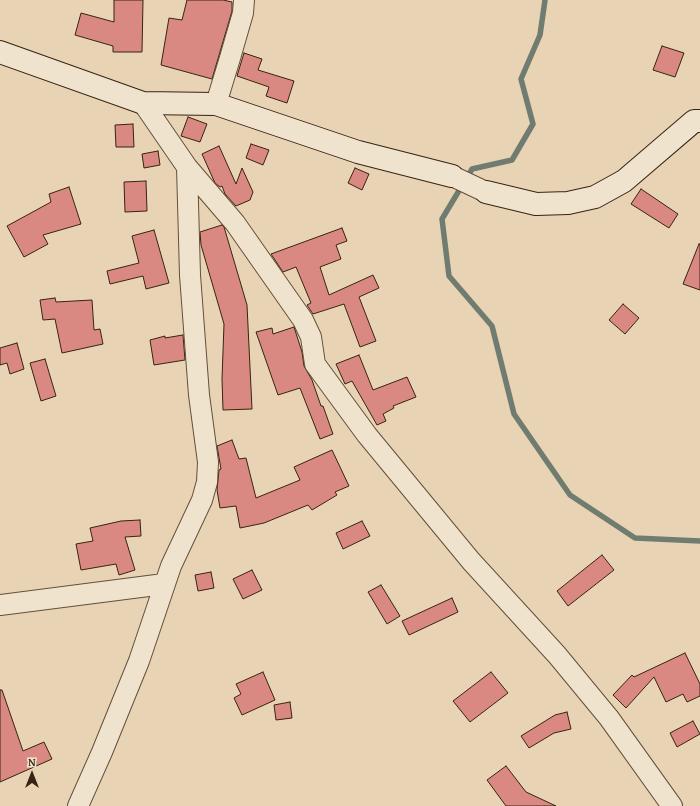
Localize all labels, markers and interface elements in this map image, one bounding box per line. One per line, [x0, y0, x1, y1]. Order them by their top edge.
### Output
north arrow [12, 754, 52, 794]
text: N [28, 754, 36, 770]

